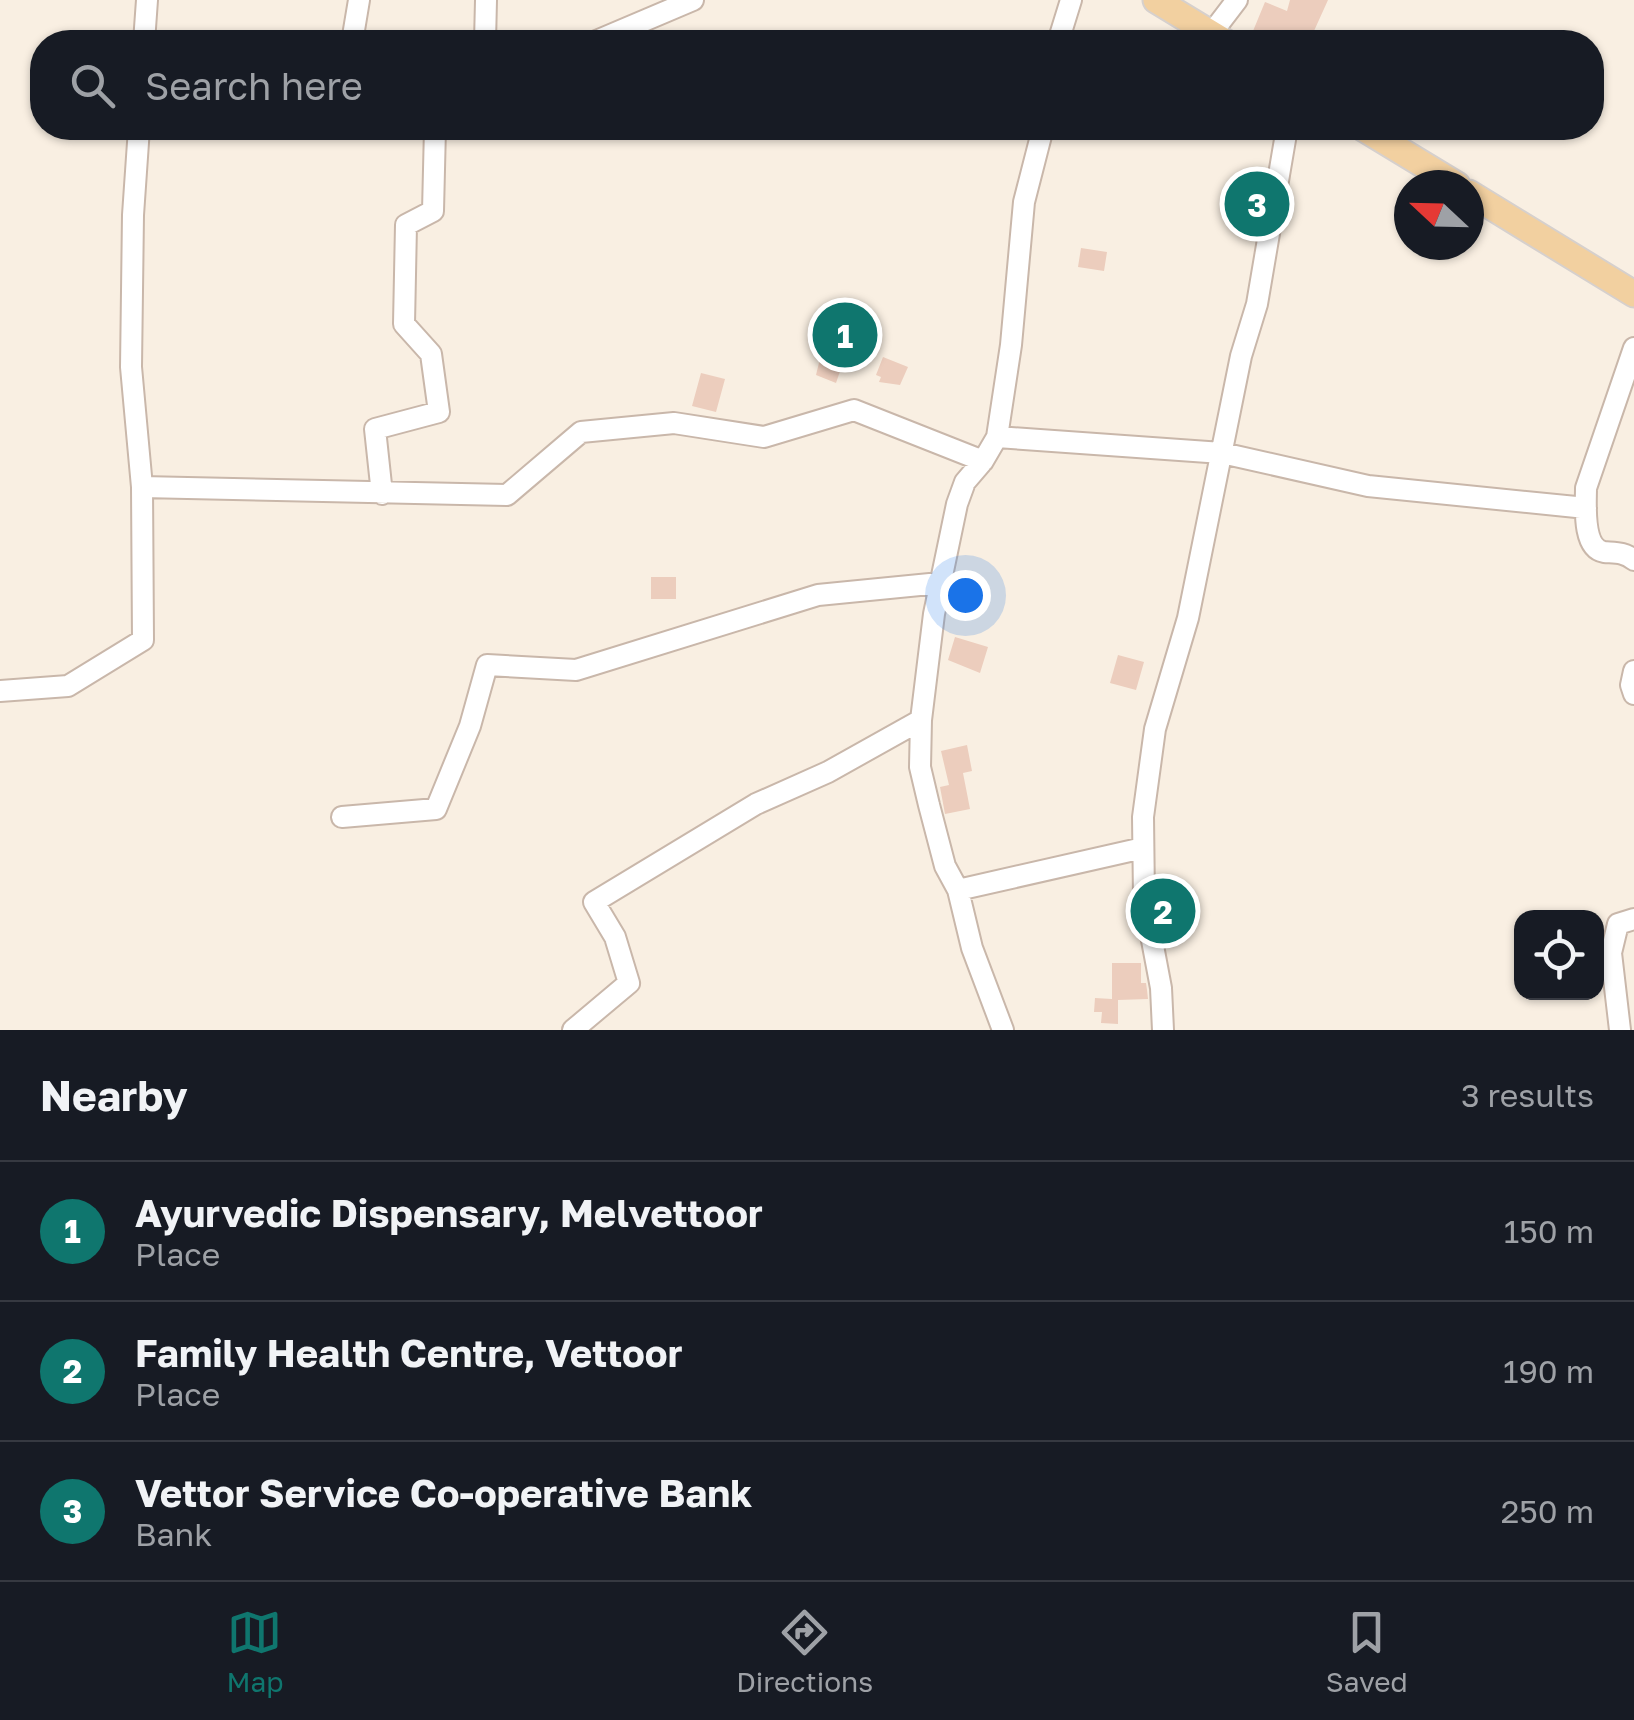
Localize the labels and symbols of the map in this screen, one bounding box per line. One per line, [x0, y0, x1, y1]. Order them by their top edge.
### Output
pin: 3 [1224, 166, 1290, 242]
north arrow [1394, 170, 1484, 260]
pin: 1 [812, 298, 878, 372]
your location [940, 570, 991, 621]
pin: 2 [1130, 874, 1196, 948]

